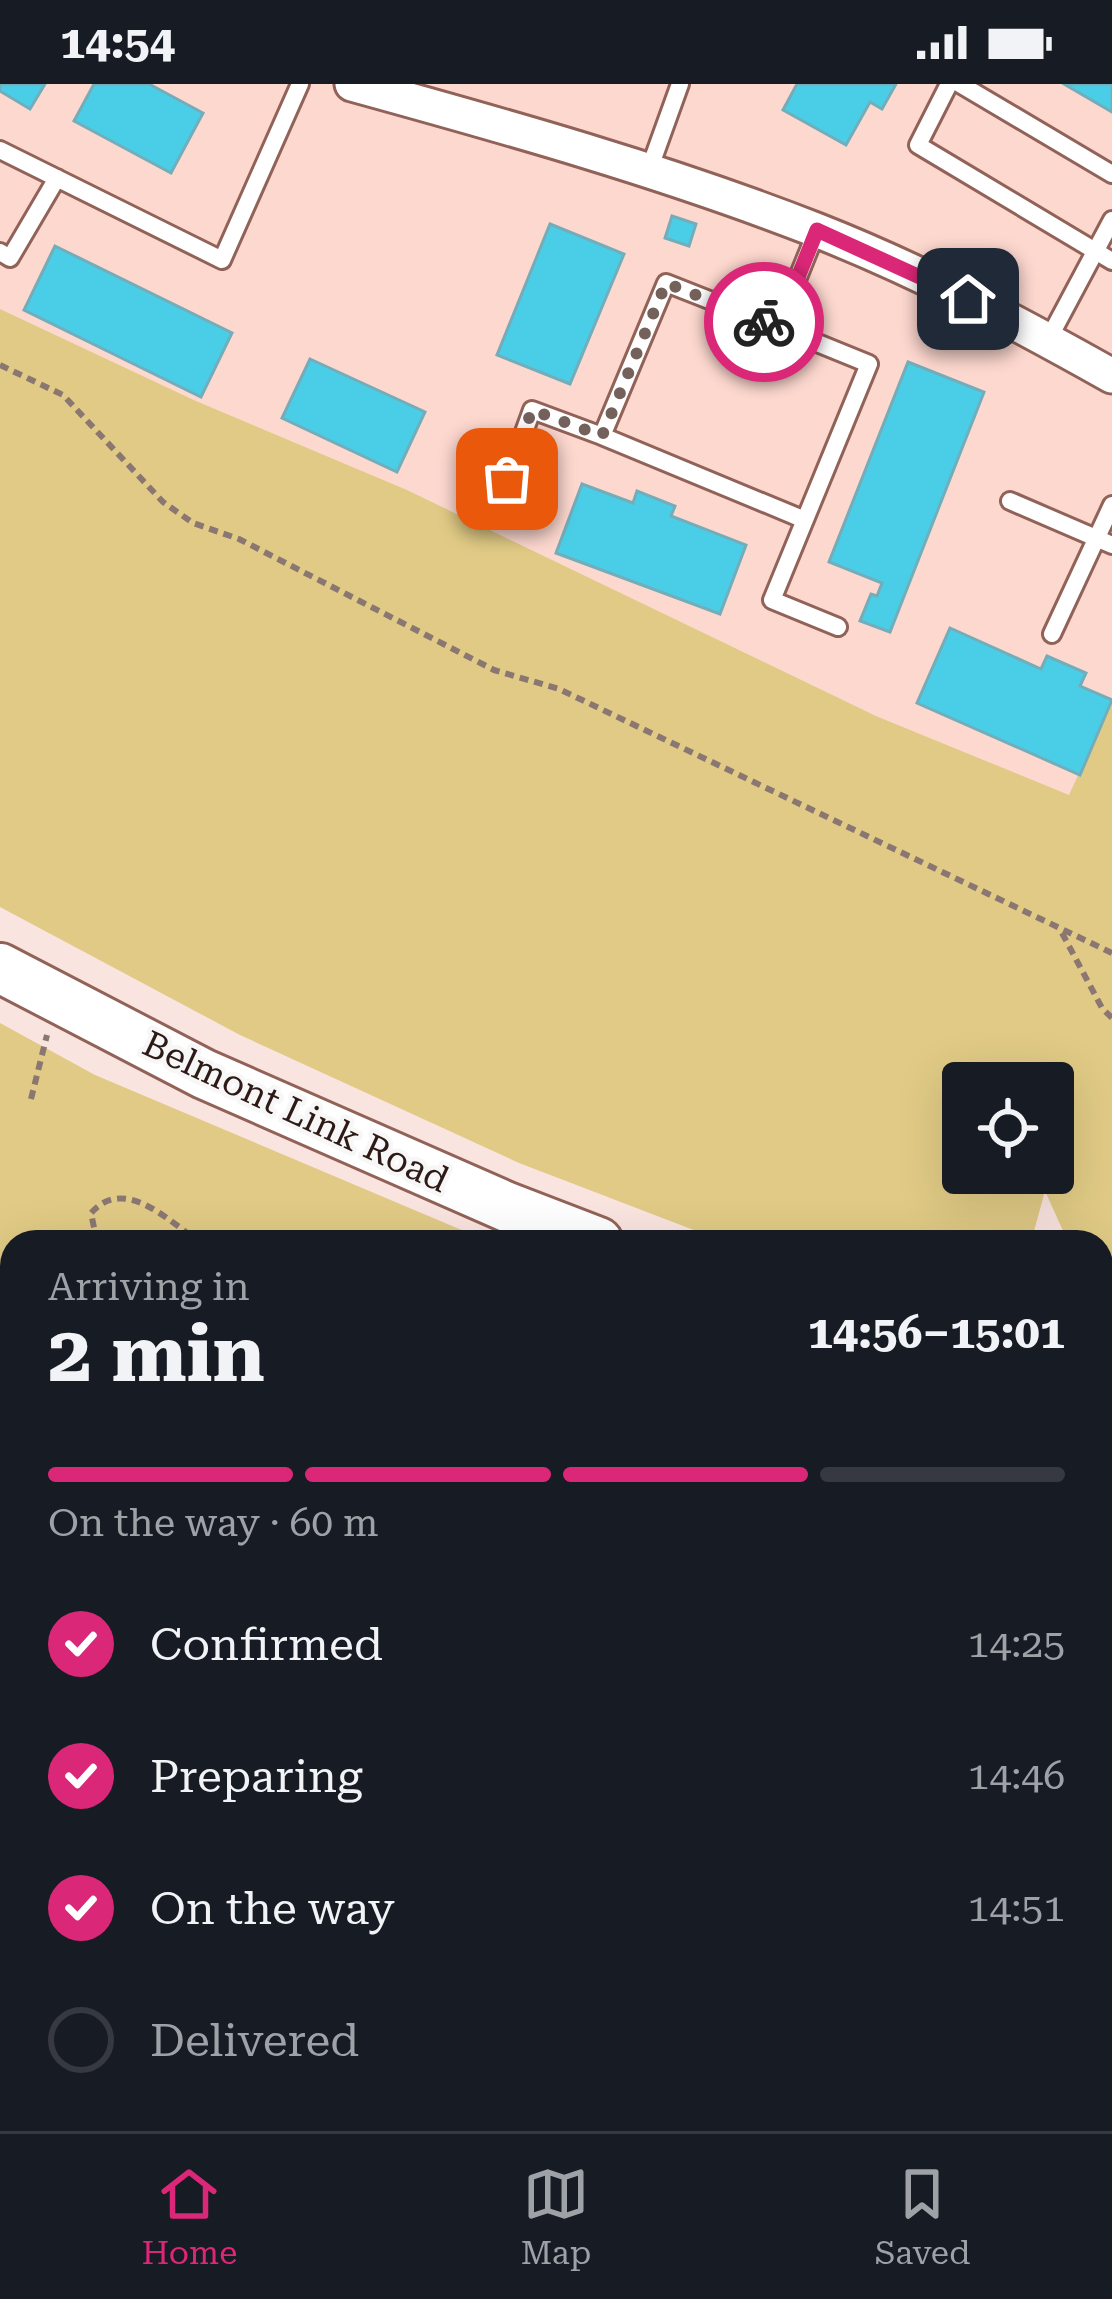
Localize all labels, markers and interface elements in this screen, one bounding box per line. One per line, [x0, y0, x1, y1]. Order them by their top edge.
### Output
text: 14:54 [60, 16, 175, 69]
pin [917, 248, 1019, 350]
courier [704, 262, 824, 382]
icon: home [935, 266, 1001, 332]
icon: bike [731, 289, 797, 355]
pin [456, 428, 558, 530]
icon: bag [474, 446, 540, 512]
street label: Belmont Link Road [136, 1023, 455, 1201]
map controls [942, 1062, 1074, 1194]
button: locate [942, 1062, 1074, 1194]
text: Arriving in [48, 1264, 250, 1310]
text: 14:56–15:01 [808, 1306, 1065, 1359]
text: 2 min [48, 1309, 265, 1400]
text: On the way · 60 m [48, 1500, 379, 1546]
icon: check [48, 1611, 114, 1677]
text: Confirmed [150, 1618, 383, 1671]
text: 14:25 [968, 1621, 1065, 1667]
icon: check [48, 1743, 114, 1809]
text: Preparing [150, 1750, 363, 1803]
text: 14:46 [968, 1753, 1065, 1799]
icon: check [48, 1875, 114, 1941]
text: On the way [150, 1882, 395, 1935]
text: 14:51 [968, 1885, 1065, 1931]
text: Delivered [150, 2014, 359, 2067]
tab: Home [142, 2161, 237, 2272]
tab: Map [521, 2161, 591, 2272]
tab: Saved [875, 2161, 970, 2272]

